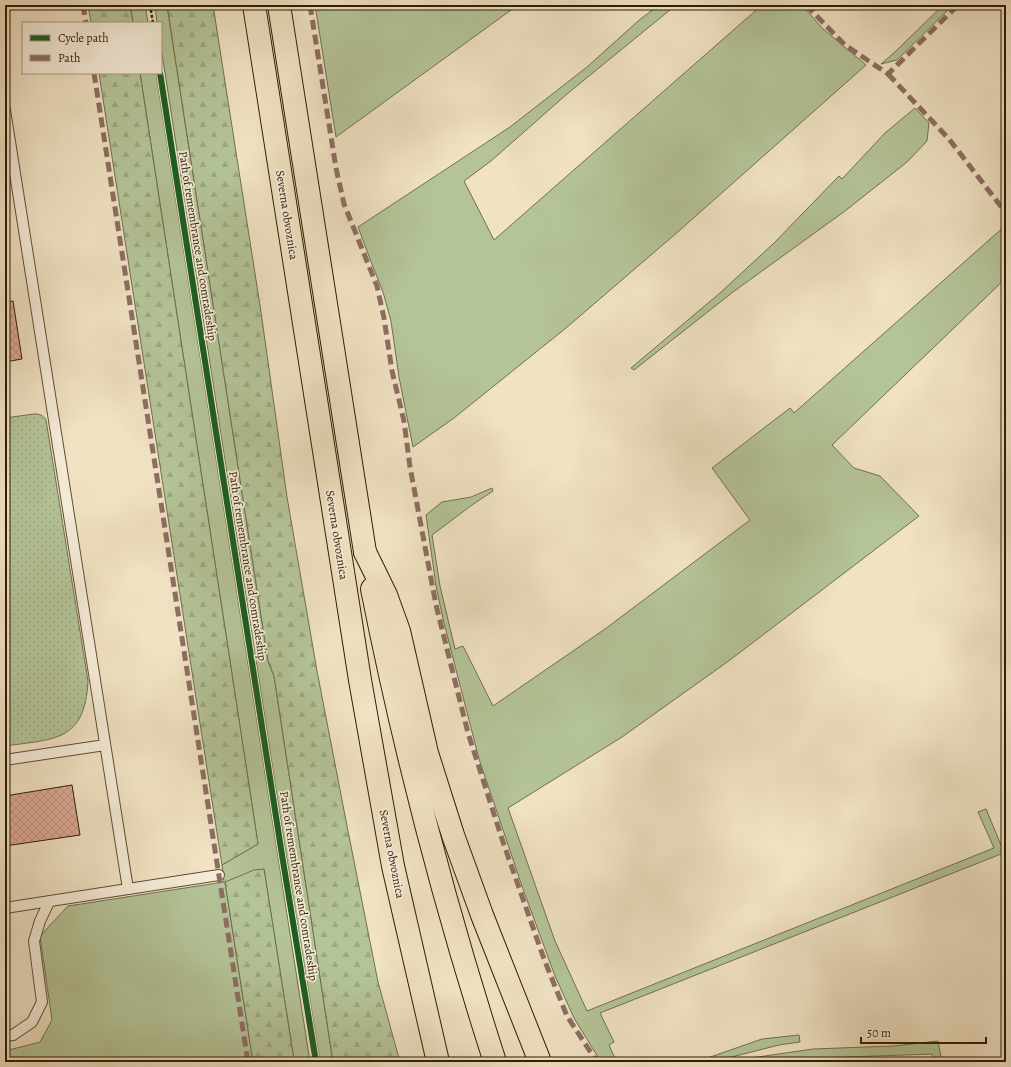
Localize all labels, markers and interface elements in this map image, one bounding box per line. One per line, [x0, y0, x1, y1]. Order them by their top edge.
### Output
legend [22, 22, 162, 74]
text: Cycle path [58, 30, 109, 46]
text: Path [58, 50, 81, 66]
street label: Path of remembrance and comradeship [175, 150, 221, 342]
street label: Severna obvoznica [272, 169, 302, 261]
street label: Path of remembrance and comradeship [225, 470, 271, 662]
street label: Severna obvoznica [322, 489, 352, 581]
street label: Path of remembrance and comradeship [276, 790, 322, 982]
street label: Severna obvoznica [376, 808, 409, 900]
scale bar [861, 1019, 986, 1045]
text: 50 m [867, 1025, 891, 1041]

